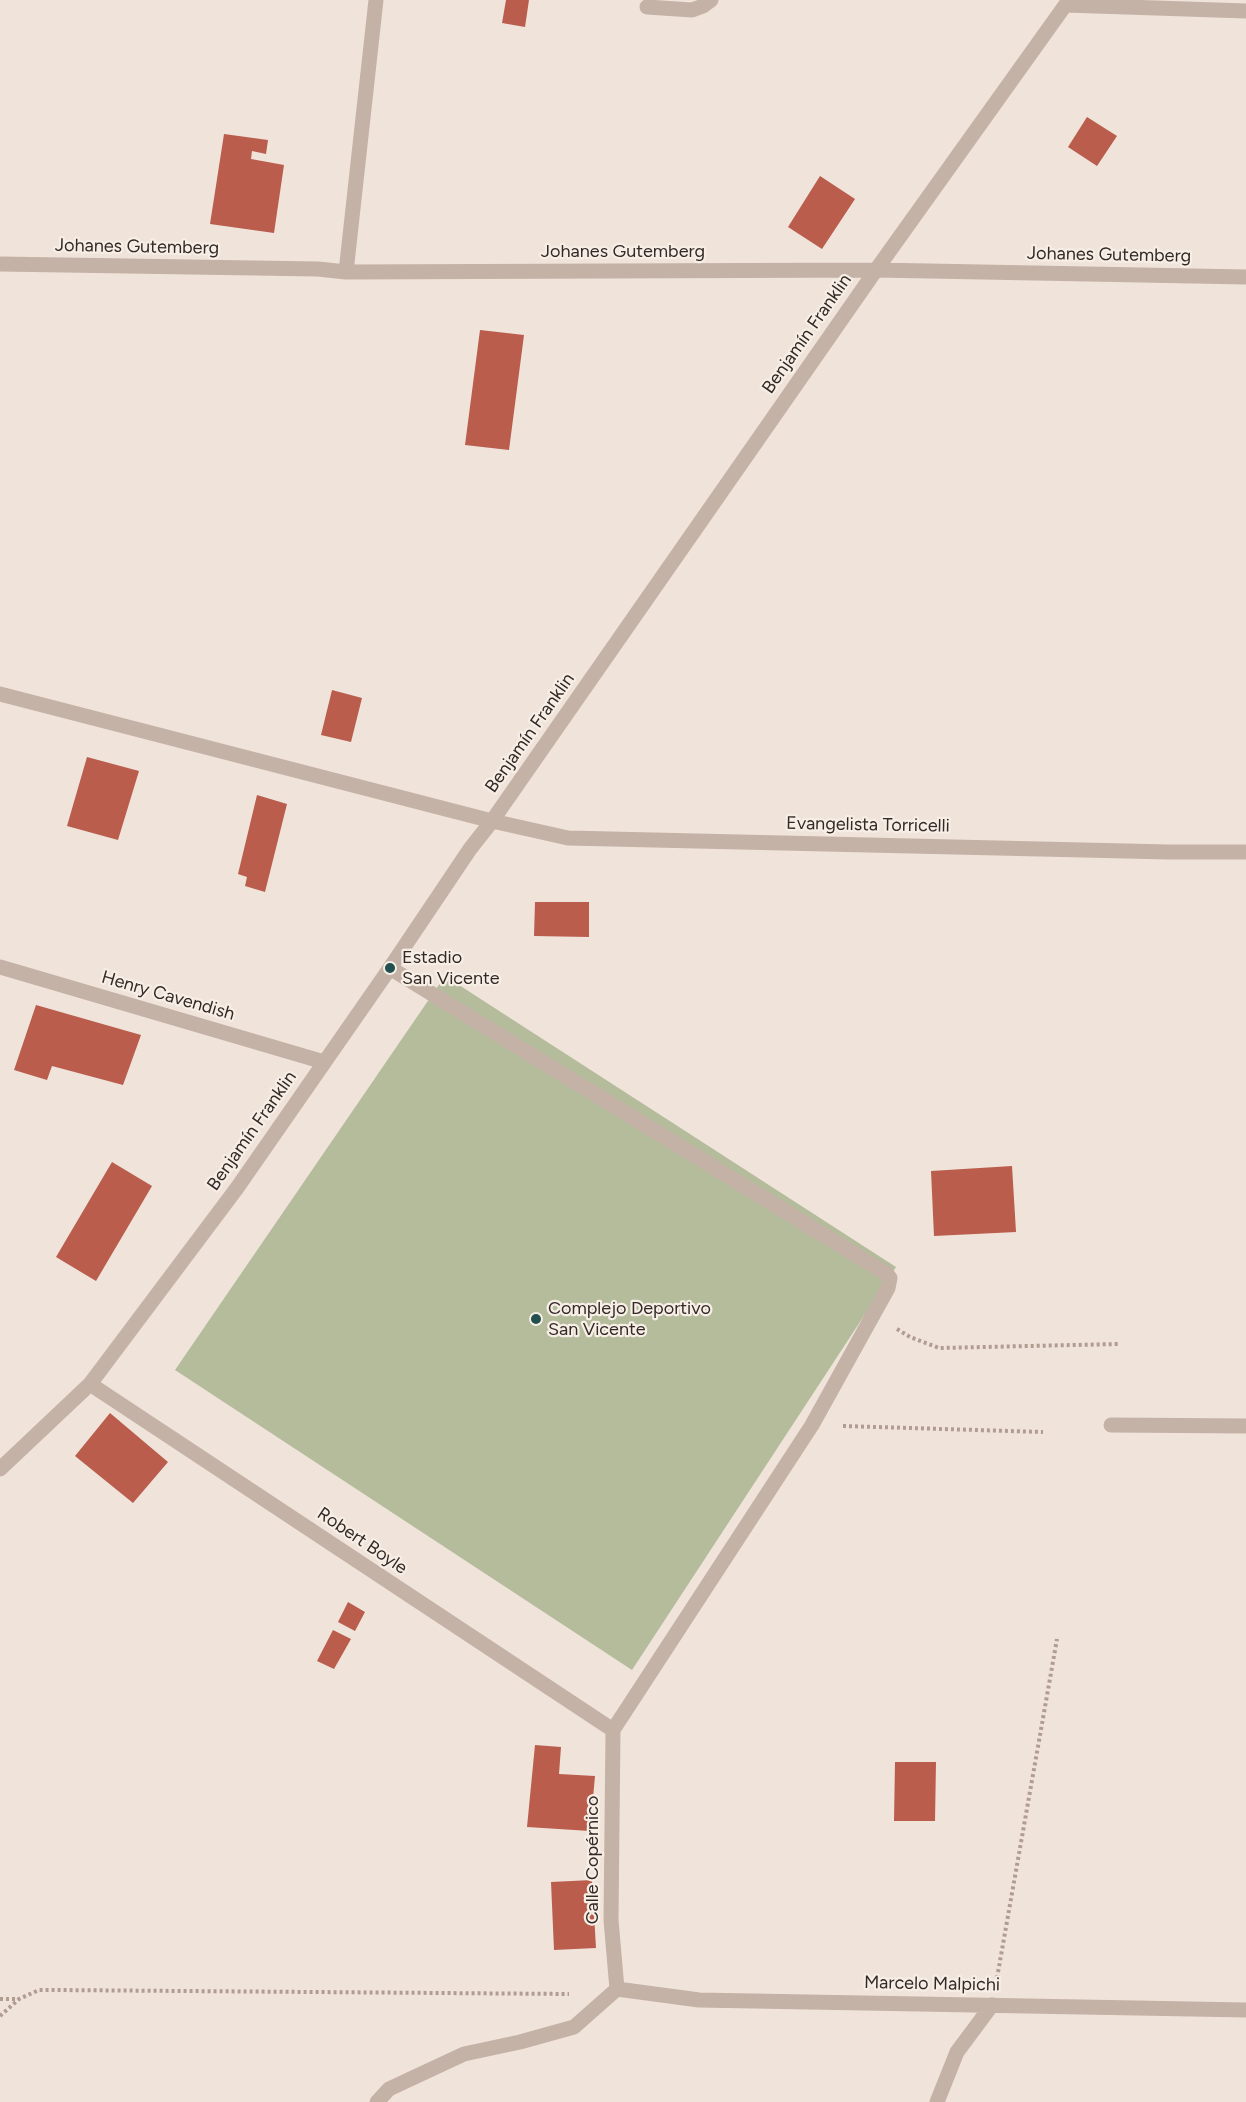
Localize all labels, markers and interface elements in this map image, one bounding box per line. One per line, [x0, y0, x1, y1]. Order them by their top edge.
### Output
street label: Johanes Gutemberg [55, 235, 219, 259]
street label: Johanes Gutemberg [541, 241, 705, 263]
street label: Johanes Gutemberg [1027, 243, 1191, 267]
street label: Benjamín Franklin [758, 270, 856, 398]
street label: Benjamín Franklin [481, 669, 579, 797]
street label: Evangelista Torricelli [786, 813, 950, 837]
place label: Estadio San Vicente [402, 947, 500, 990]
marker: Estadio San Vicente [383, 961, 397, 975]
street label: Henry Cavendish [99, 967, 237, 1025]
street label: Benjamín Franklin [203, 1067, 301, 1195]
place label: Complejo Deportivo San Vicente [548, 1298, 711, 1340]
marker: Complejo Deportivo San Vicente [529, 1312, 543, 1326]
street label: Robert Boyle [313, 1503, 411, 1579]
street label: Calle Copérnico [582, 1796, 604, 1924]
street label: Marcelo Malpichi [864, 1972, 1000, 1996]

